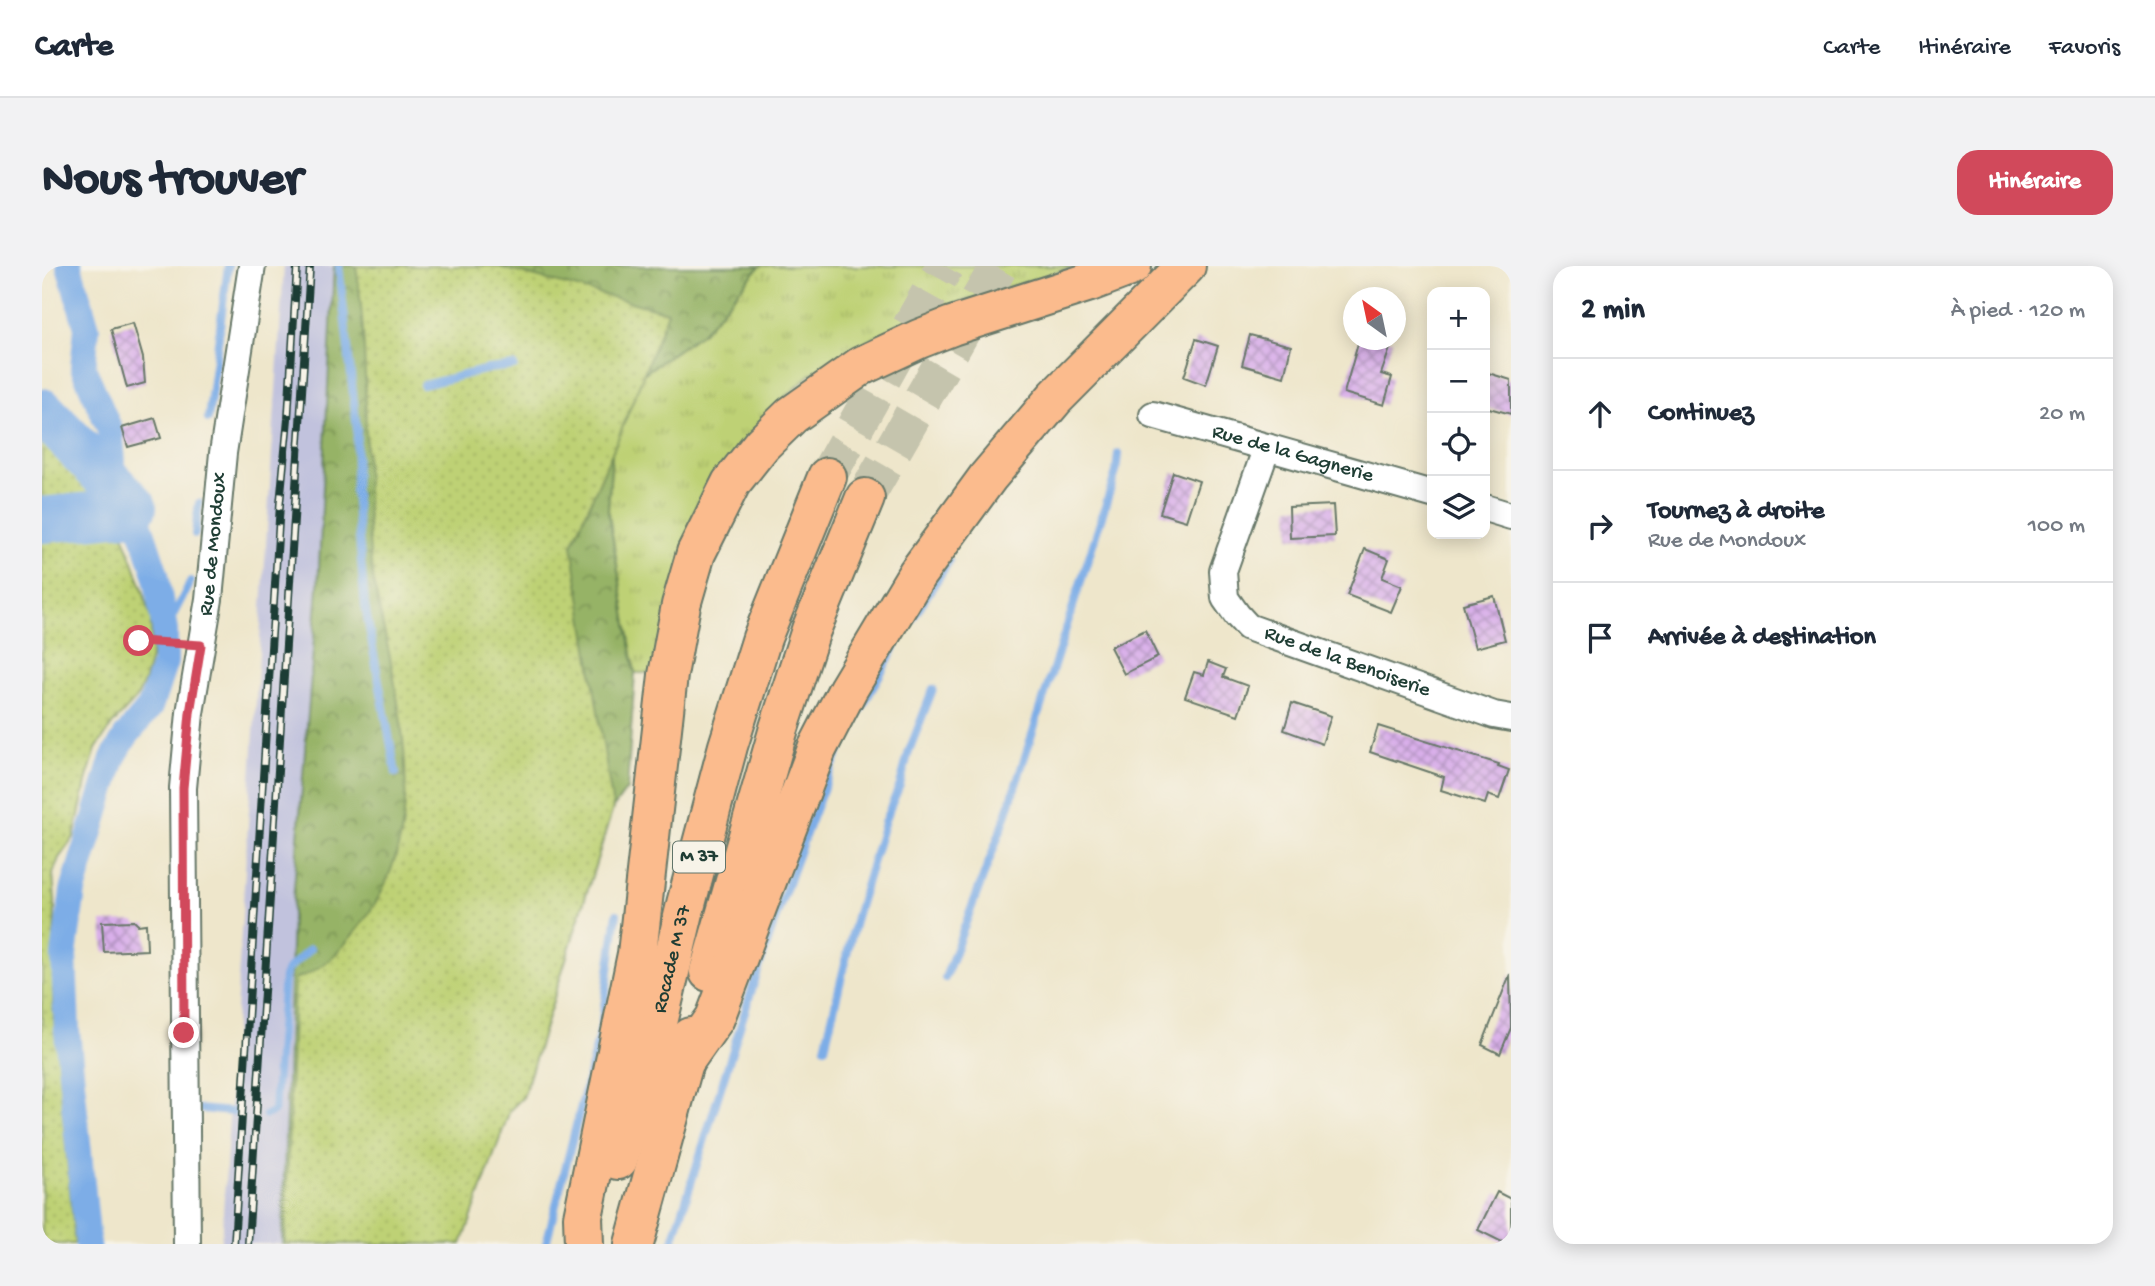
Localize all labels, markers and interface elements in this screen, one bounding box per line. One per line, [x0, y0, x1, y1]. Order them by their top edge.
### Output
text: Carte [35, 29, 113, 67]
text: Carte [1823, 34, 1880, 63]
text: Itinéraire [1918, 34, 2011, 63]
text: Favoris [2049, 34, 2120, 63]
button: Itinéraire [1957, 150, 2113, 215]
text: Nous trouver [42, 153, 302, 211]
north arrow [1343, 287, 1406, 350]
map controls [1427, 287, 1490, 539]
button: + [1427, 287, 1490, 350]
text: 2 min [1581, 294, 1645, 329]
text: À pied · 120 m [1951, 298, 2085, 325]
button: − [1427, 350, 1490, 413]
icon: ahead [1581, 395, 1619, 433]
text: Continuez [1648, 399, 1754, 430]
text: 20 m [2039, 401, 2085, 428]
button: locate [1427, 413, 1490, 476]
street label: Rue de la Gagnerie [1209, 420, 1377, 490]
street label: Rue de Mondoux [194, 471, 234, 618]
button: layers [1427, 476, 1490, 539]
text: Tournez à droite [1648, 497, 1825, 528]
icon: right [1581, 507, 1619, 545]
text: 100 m [2028, 513, 2085, 540]
text: Rue de Mondoux [1648, 528, 1806, 555]
icon: arrive [1581, 619, 1619, 657]
street label: Rue de la Benoiserie [1261, 621, 1435, 704]
text: Arrivée à destination [1648, 623, 1876, 654]
route start [123, 625, 154, 656]
road number: M 37 [673, 842, 725, 872]
street label: Rocade M 37 [648, 902, 698, 1016]
route end [168, 1017, 199, 1048]

